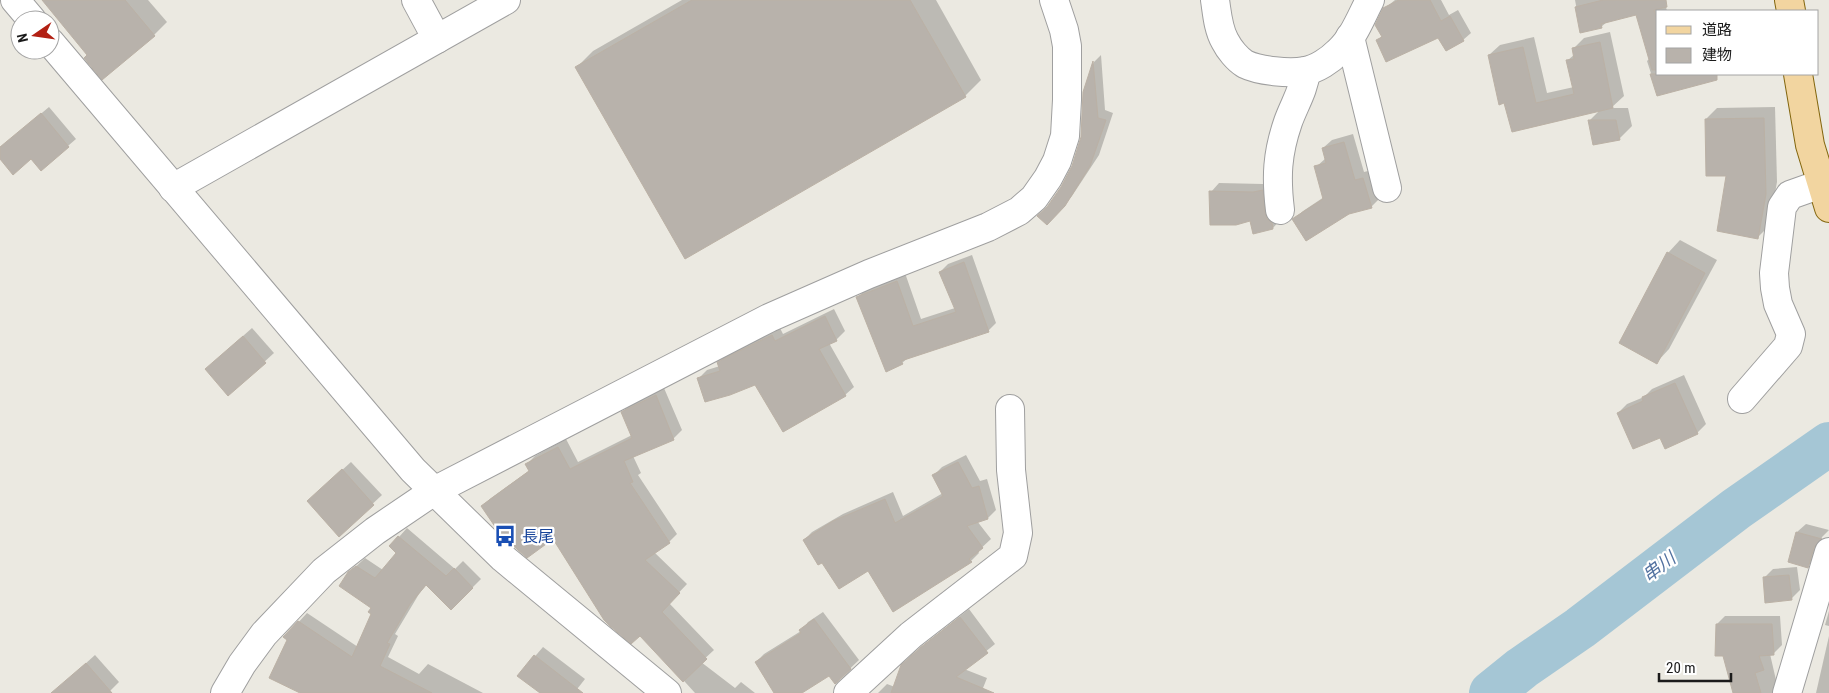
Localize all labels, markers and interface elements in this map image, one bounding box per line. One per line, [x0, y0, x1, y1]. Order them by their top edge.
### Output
north arrow [10, 10, 60, 60]
legend [1656, 10, 1819, 75]
text: 道路 [1702, 21, 1732, 39]
text: N [14, 32, 31, 44]
text: 建物 [1702, 46, 1732, 64]
bus stop icon: 長尾 [492, 523, 518, 549]
place label: 長尾 [522, 527, 554, 546]
water label: 串川 [1638, 546, 1681, 586]
scale bar [1659, 650, 1732, 682]
text: 20 m [1666, 659, 1696, 677]

